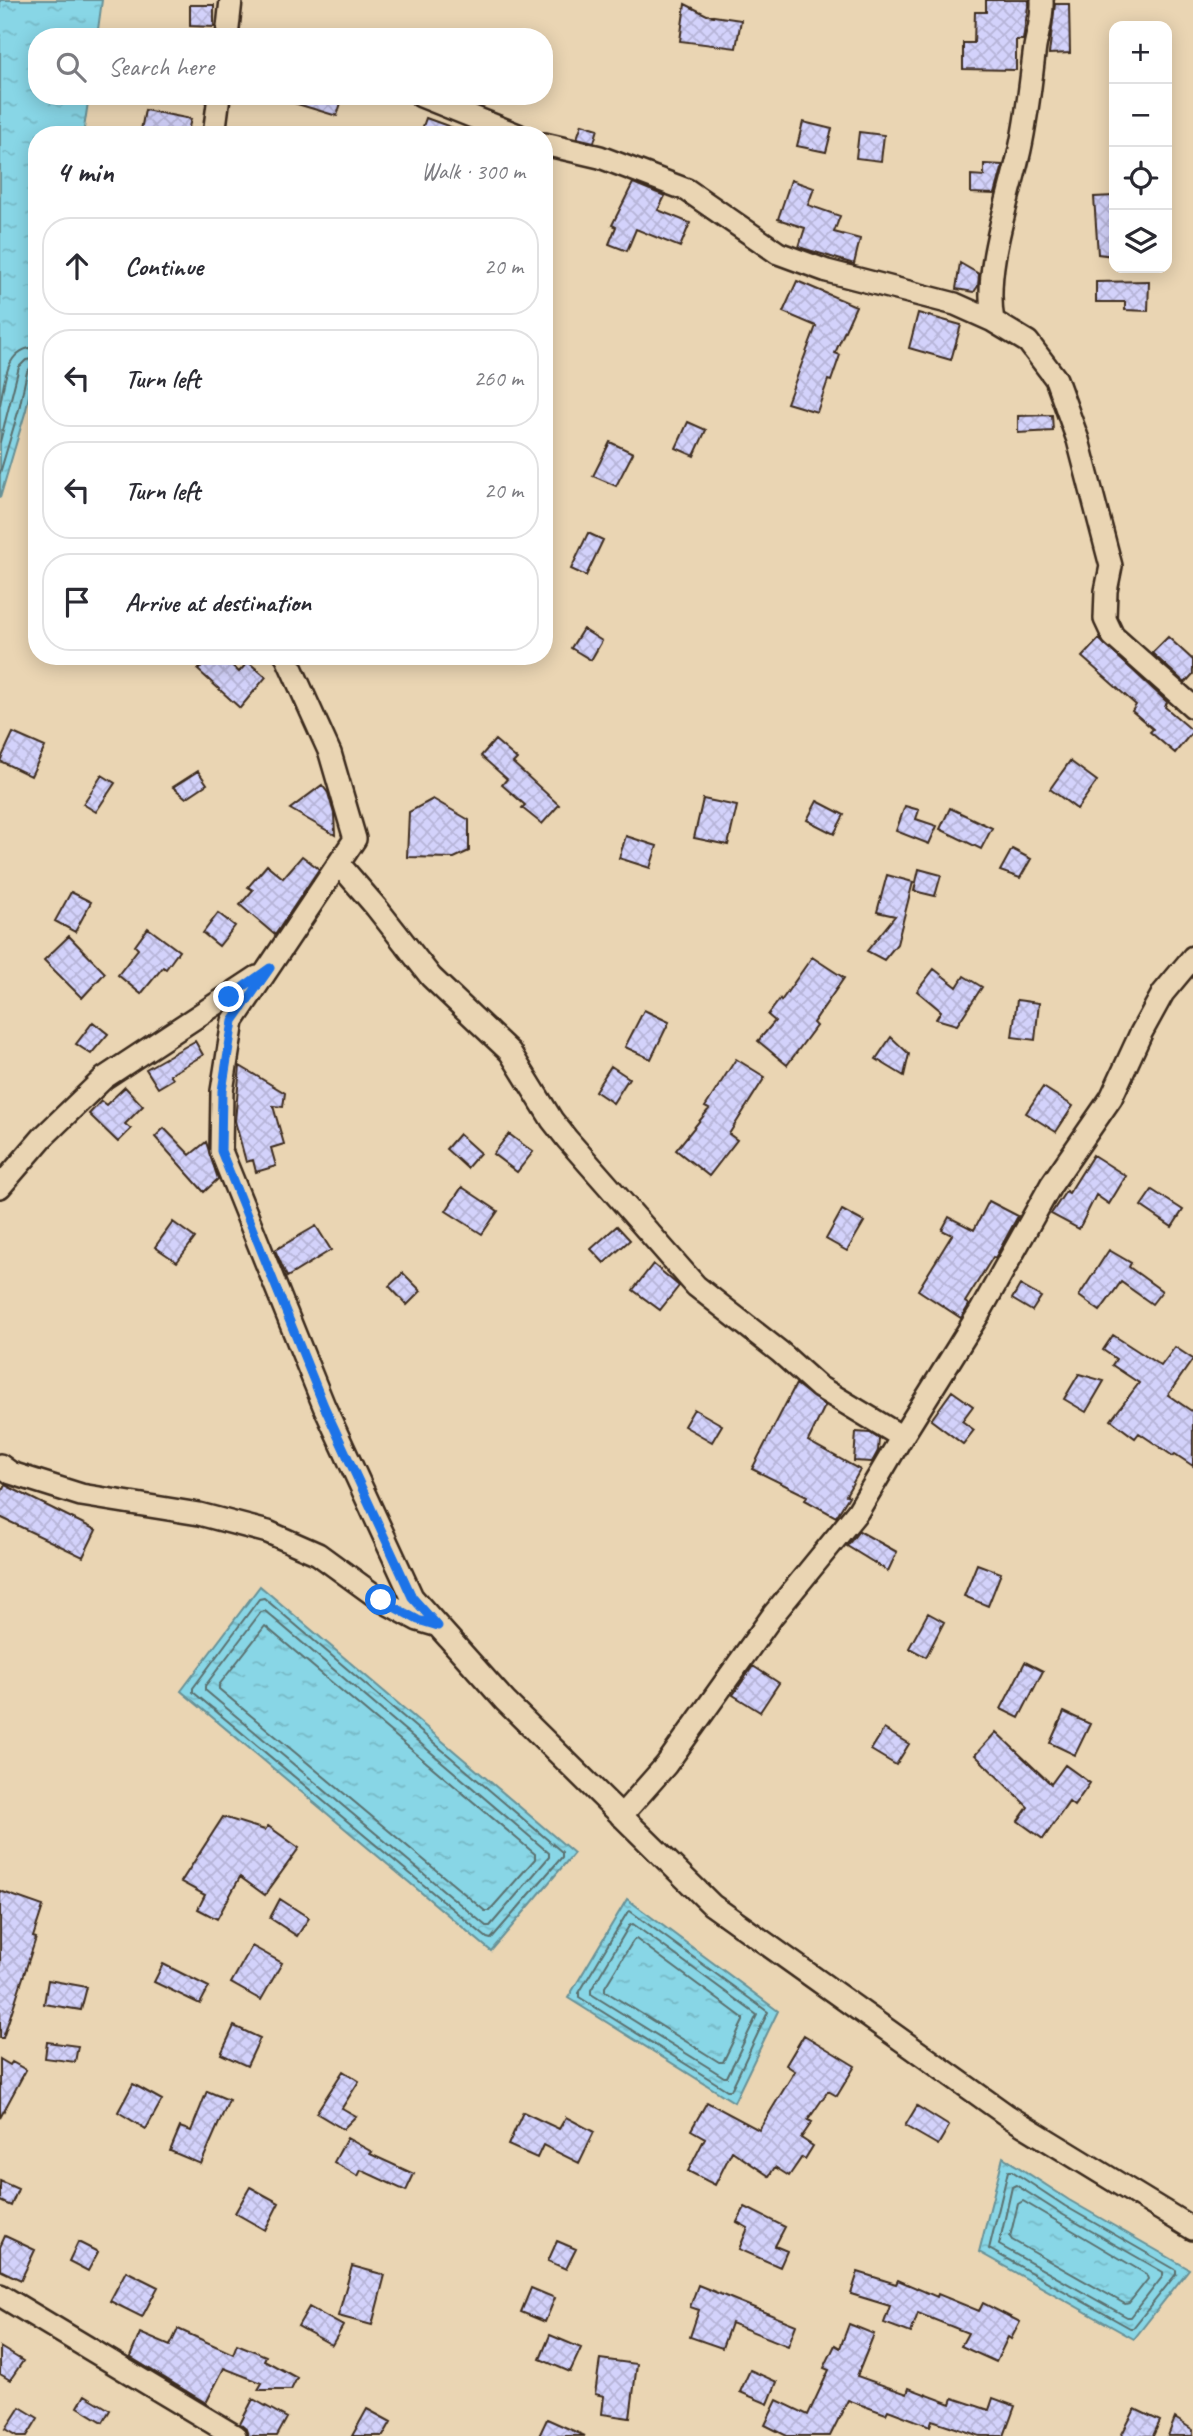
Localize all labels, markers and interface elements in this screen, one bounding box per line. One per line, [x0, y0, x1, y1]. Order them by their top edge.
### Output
map controls [1109, 21, 1172, 273]
button: + [1109, 21, 1172, 84]
search box [28, 28, 553, 105]
icon: search [52, 48, 90, 86]
text: Search here [108, 50, 214, 83]
button: − [1109, 84, 1172, 147]
button: locate [1109, 147, 1172, 210]
text: 4 min [56, 153, 113, 191]
text: Walk · 300 m [421, 157, 525, 186]
button: layers [1109, 210, 1172, 273]
icon: ahead [58, 247, 96, 285]
text: Continue [125, 250, 203, 283]
text: 20 m [484, 252, 523, 281]
icon: left [58, 359, 96, 397]
text: Turn left [125, 362, 200, 395]
text: 260 m [474, 364, 523, 393]
icon: left [58, 471, 96, 509]
text: Turn left [125, 474, 200, 507]
text: 20 m [484, 476, 523, 505]
icon: arrive [58, 583, 96, 621]
text: Arrive at destination [125, 586, 311, 619]
route end [213, 981, 244, 1012]
route start [365, 1584, 396, 1615]

